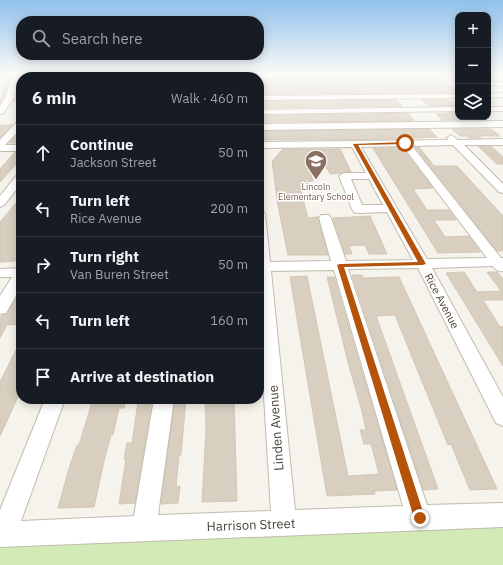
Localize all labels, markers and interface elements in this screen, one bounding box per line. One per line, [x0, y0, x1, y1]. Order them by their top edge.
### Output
map controls [455, 12, 491, 120]
button: + [455, 12, 491, 48]
search box [16, 16, 264, 60]
icon: search [30, 27, 52, 49]
text: Search here [62, 29, 142, 48]
button: − [455, 48, 491, 84]
button: layers [455, 84, 491, 120]
text: 6 min [32, 87, 76, 109]
text: Walk · 460 m [171, 90, 248, 107]
route start [396, 134, 414, 152]
text: Continue [70, 135, 134, 154]
icon: ahead [32, 142, 54, 164]
text: 50 m [218, 144, 248, 161]
school or university icon: Lincoln Elementary School [303, 148, 329, 181]
text: Jackson Street [70, 154, 157, 171]
place label: Lincoln Elementary School [278, 181, 355, 202]
text: Turn left [70, 191, 130, 210]
icon: left [32, 198, 54, 220]
text: 200 m [210, 200, 248, 217]
text: Rice Avenue [70, 210, 142, 227]
text: Turn right [70, 247, 139, 266]
icon: right [32, 254, 54, 276]
text: 50 m [218, 256, 248, 273]
text: Van Buren Street [70, 266, 169, 283]
street label: Rice Avenue [422, 271, 462, 331]
icon: left [32, 310, 54, 332]
text: Turn left [70, 311, 130, 330]
text: 160 m [210, 312, 248, 329]
icon: arrive [32, 366, 54, 388]
text: Arrive at destination [70, 367, 214, 386]
street label: Linden Avenue [265, 385, 287, 471]
route end [411, 509, 429, 527]
street label: Harrison Street [206, 515, 296, 535]

